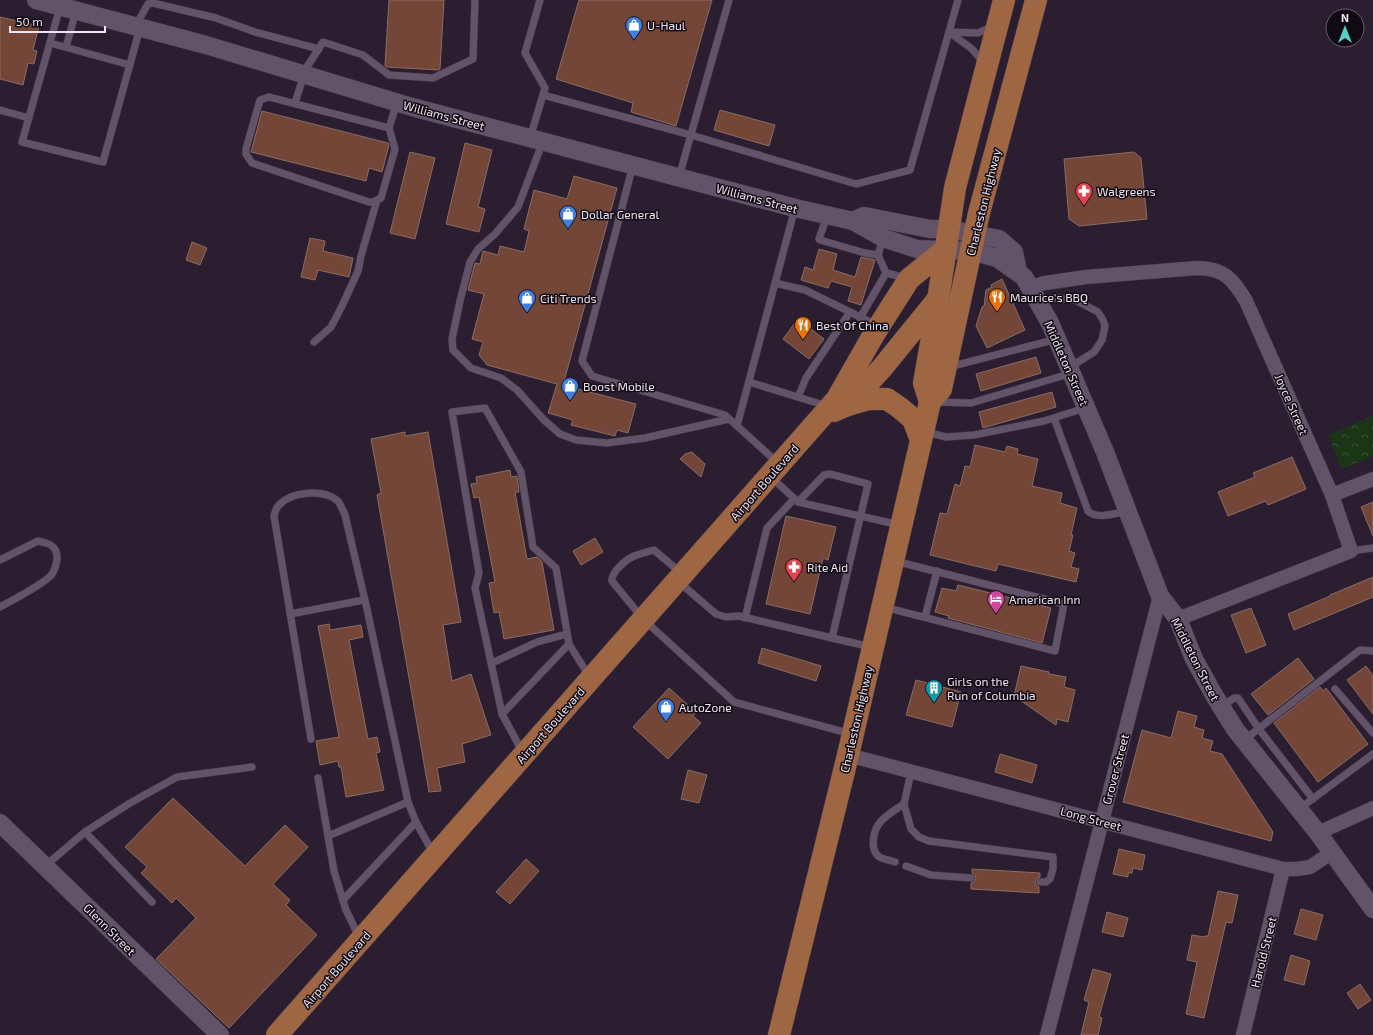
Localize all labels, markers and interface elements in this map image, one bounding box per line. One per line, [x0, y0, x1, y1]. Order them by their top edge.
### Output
scale bar [10, 8, 105, 34]
north arrow [1325, 8, 1365, 48]
text: N [1341, 11, 1349, 24]
text: 50 m [16, 14, 43, 28]
shop icon: U-Haul [624, 15, 644, 40]
place label: U-Haul [647, 18, 686, 32]
street label: Williams Street [402, 97, 487, 133]
street label: Charleston Highway [963, 146, 1003, 257]
street label: Williams Street [715, 180, 800, 216]
pharmacy icon: Walgreens [1074, 181, 1094, 206]
place label: Walgreens [1097, 184, 1156, 198]
shop icon: Dollar General [558, 204, 578, 229]
place label: Dollar General [581, 207, 660, 221]
restaurant icon: Maurice's BBQ [987, 287, 1007, 312]
shop icon: Citi Trends [517, 288, 537, 313]
place label: Maurice's BBQ [1010, 290, 1088, 305]
place label: Citi Trends [540, 291, 597, 305]
restaurant icon: Best Of China [793, 315, 813, 340]
place label: Best Of China [816, 318, 889, 332]
street label: Middleton Street [1042, 318, 1092, 408]
street label: Joyce Street [1272, 371, 1312, 437]
shop icon: Boost Mobile [560, 376, 580, 401]
place label: Boost Mobile [583, 379, 655, 393]
street label: Airport Boulevard [727, 441, 801, 523]
pharmacy icon: Rite Aid [784, 557, 804, 582]
place label: Rite Aid [807, 560, 848, 574]
hotel icon: American Inn [986, 589, 1006, 614]
place label: American Inn [1009, 592, 1080, 606]
street label: Middleton Street [1169, 615, 1223, 703]
street label: Charleston Highway [837, 663, 875, 774]
place label: Girls on the Run of Columbia [947, 674, 1036, 702]
building icon: Girls on the Run of Columbia [924, 678, 944, 703]
street label: Airport Boulevard [513, 684, 587, 766]
shop icon: AutoZone [656, 697, 676, 722]
place label: AutoZone [679, 700, 732, 714]
street label: Grover Street [1099, 732, 1131, 806]
street label: Long Street [1059, 803, 1123, 833]
street label: Glenn Street [81, 900, 139, 958]
street label: Harold Street [1247, 915, 1279, 989]
street label: Airport Boulevard [299, 928, 373, 1010]

